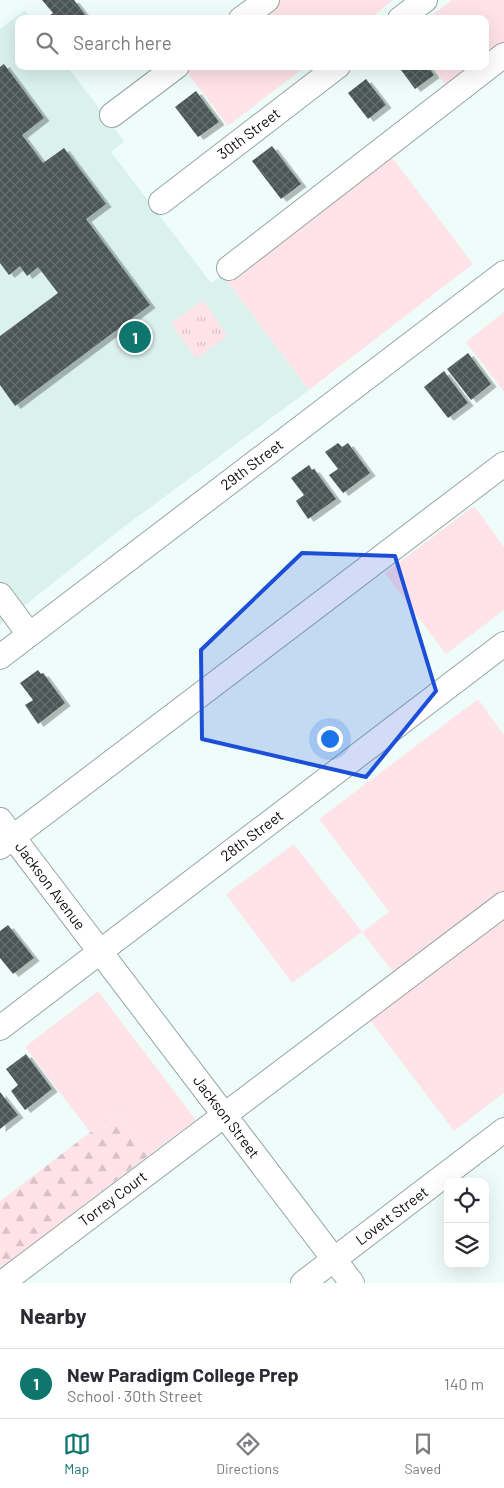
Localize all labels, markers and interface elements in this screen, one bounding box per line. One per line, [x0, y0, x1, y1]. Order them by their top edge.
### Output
search box [15, 15, 489, 70]
icon: search [33, 29, 61, 57]
text: Search here [73, 31, 172, 54]
street label: 30th Street [214, 104, 283, 163]
pin: 1 [119, 318, 151, 356]
street label: 29th Street [217, 435, 286, 493]
your location [317, 726, 343, 752]
street label: 28th Street [217, 806, 286, 864]
street label: Jackson Avenue [12, 838, 90, 933]
street label: Jackson Street [190, 1071, 264, 1161]
street label: Torrey Court [75, 1167, 150, 1230]
map controls [444, 1178, 489, 1268]
button: locate [444, 1178, 489, 1223]
street label: Lovett Street [352, 1182, 431, 1248]
button: layers [444, 1223, 489, 1268]
text: Nearby [20, 1303, 86, 1328]
text: New Paradigm College Prep [67, 1363, 298, 1386]
text: 1 [33, 1374, 39, 1393]
text: 140 m [444, 1374, 484, 1393]
text: School · 30th Street [67, 1386, 203, 1405]
tab: Map [63, 1430, 91, 1477]
tab: Directions [216, 1430, 279, 1477]
tab: Saved [404, 1430, 441, 1477]

